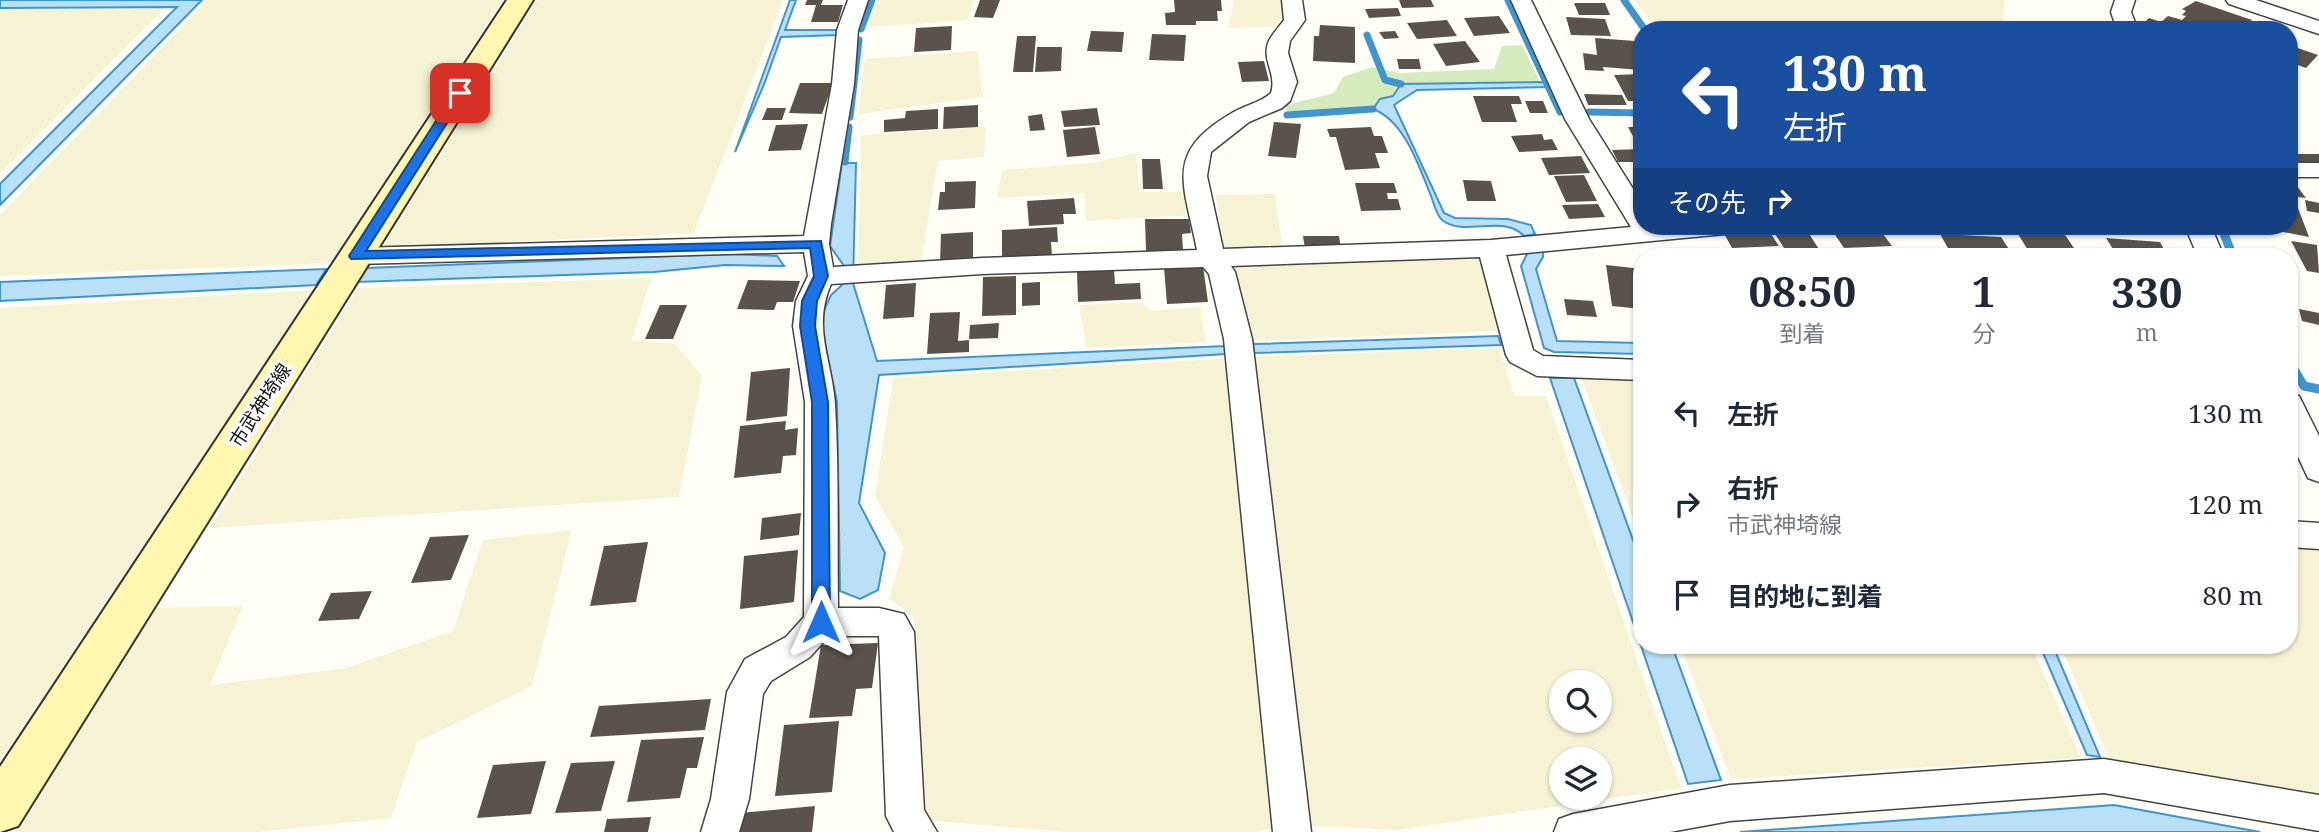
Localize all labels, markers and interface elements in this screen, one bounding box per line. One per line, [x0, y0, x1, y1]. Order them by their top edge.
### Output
text: 130 m [1783, 39, 1927, 105]
icon: left [1668, 49, 1759, 140]
pin [430, 63, 490, 123]
icon: arrive [441, 74, 479, 112]
text: 左折 [1783, 105, 1847, 148]
icon: right [1760, 182, 1798, 220]
text: その先 [1668, 184, 1746, 220]
text: 08:50 [1749, 262, 1856, 319]
text: 1 [1972, 262, 1996, 319]
text: 330 [2111, 263, 2182, 320]
text: m [2136, 316, 2158, 348]
text: 到着 [1779, 317, 1825, 349]
text: 分 [1972, 317, 1995, 349]
street label: 市武神埼線 [223, 358, 297, 452]
icon: left [1668, 394, 1706, 432]
text: 130 m [2188, 395, 2263, 431]
text: 左折 [1727, 396, 1779, 432]
text: 右折 [1727, 470, 1779, 506]
icon: right [1668, 485, 1706, 523]
text: 120 m [2188, 486, 2263, 522]
text: 市武神埼線 [1727, 508, 1842, 540]
icon: arrive [1668, 576, 1706, 614]
text: 80 m [2203, 577, 2263, 613]
text: 目的地に到着 [1727, 578, 1883, 614]
position arrow [784, 585, 858, 659]
map controls [1549, 670, 1612, 810]
button: search [1549, 670, 1612, 733]
button: layers [1549, 747, 1612, 810]

